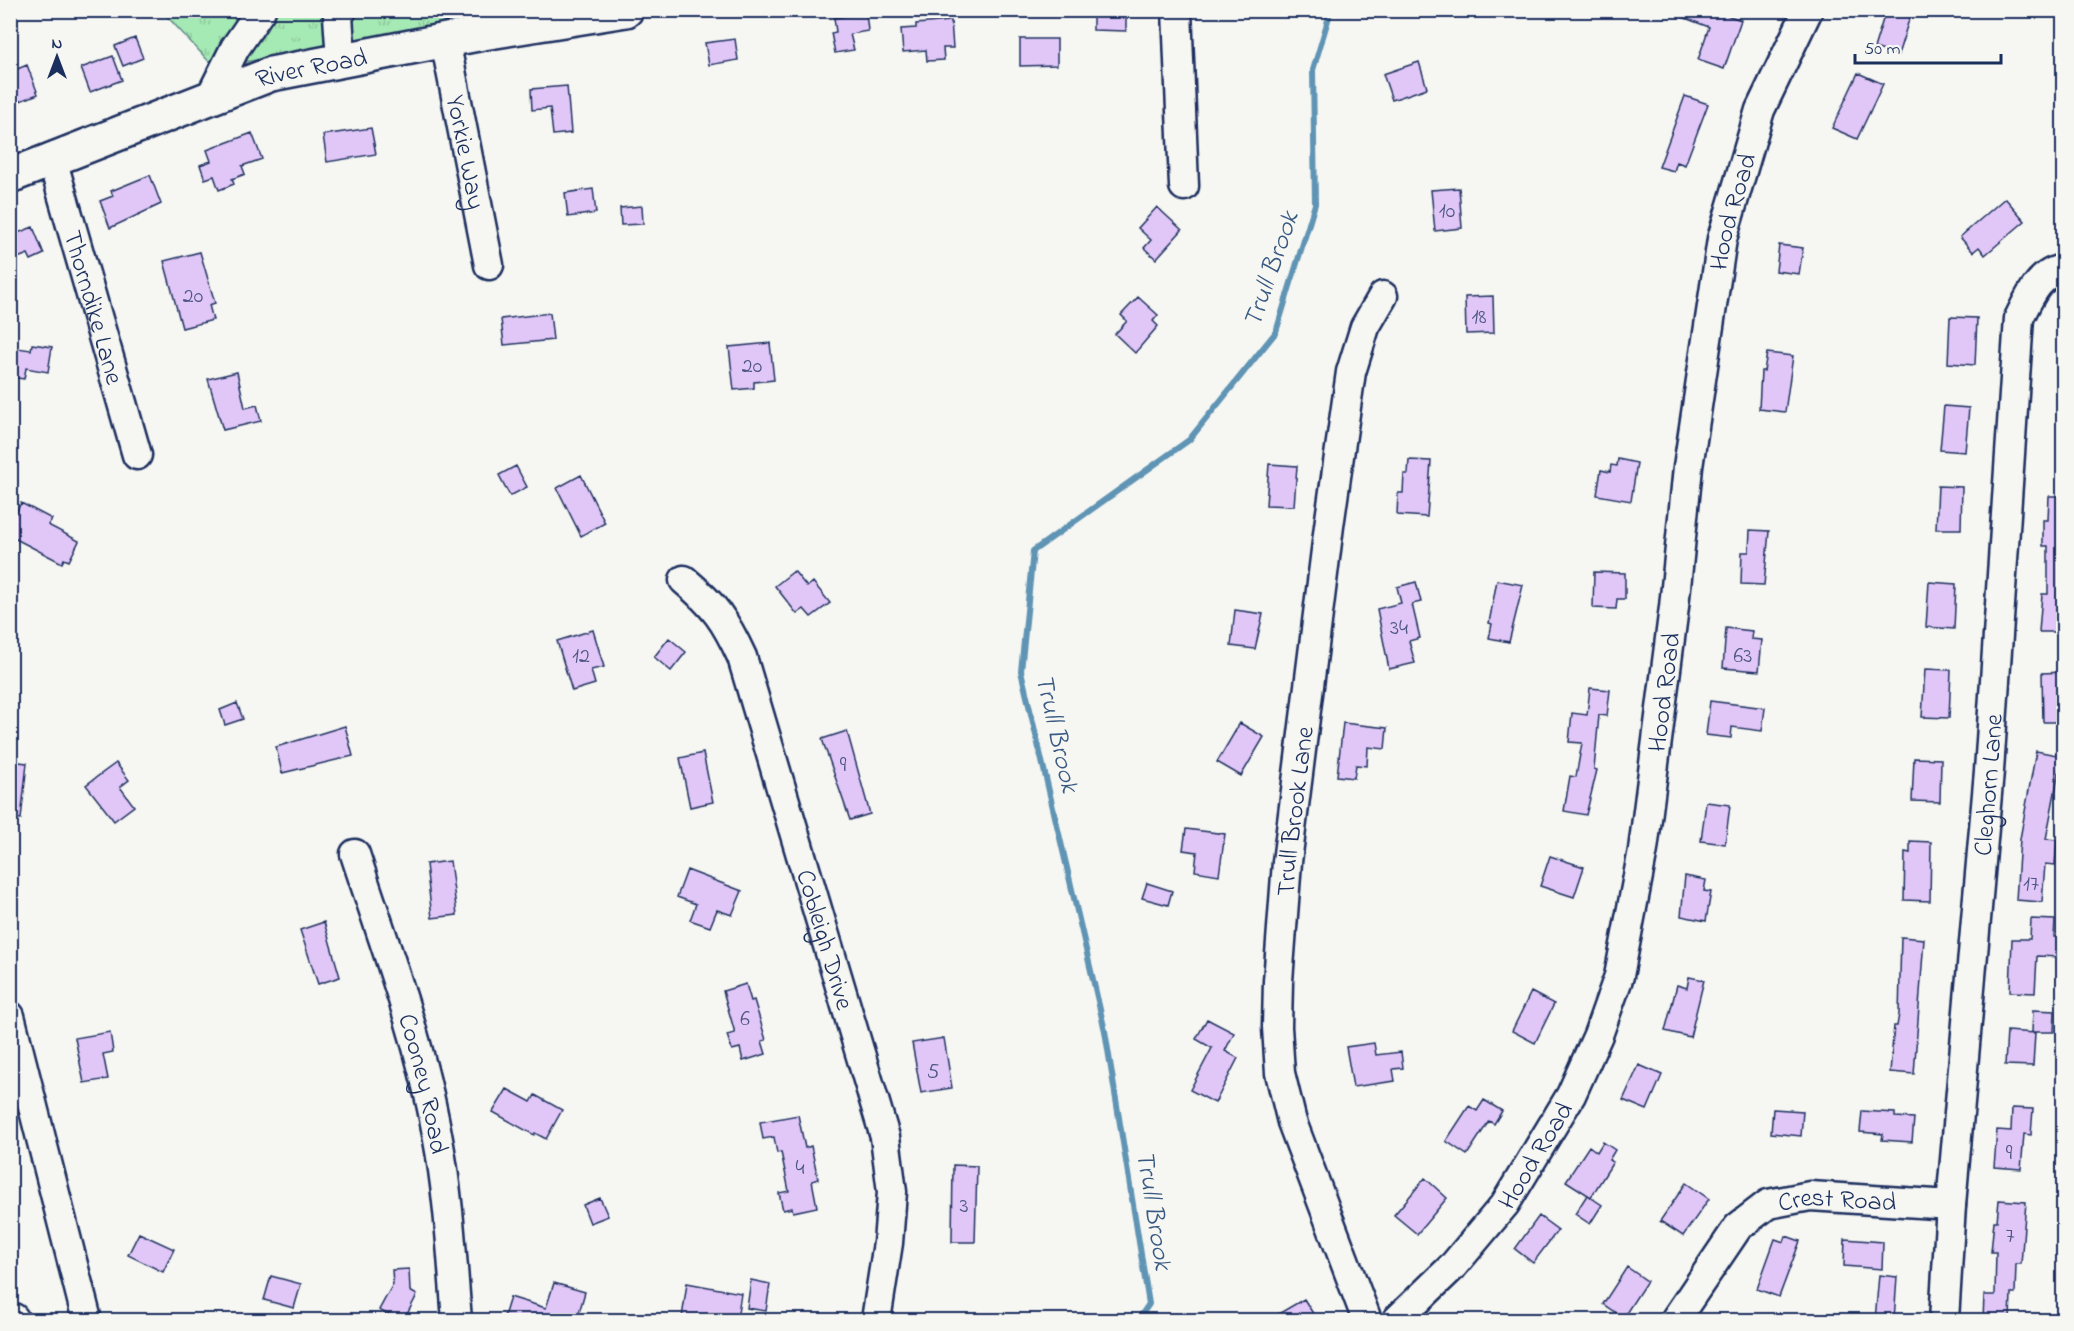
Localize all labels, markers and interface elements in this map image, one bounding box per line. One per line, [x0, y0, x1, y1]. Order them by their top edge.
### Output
north arrow [27, 27, 87, 87]
scale bar [1855, 27, 2000, 65]
text: N [52, 32, 63, 56]
text: 50 m [1864, 37, 1901, 63]
street label: River Road [251, 40, 371, 100]
street label: Yorkie Way [434, 92, 494, 213]
street label: Hood Road [1702, 149, 1768, 273]
house number: 10 [1439, 196, 1455, 228]
water label: Trull Brook [1234, 205, 1311, 333]
street label: Thorndike Lane [51, 226, 132, 390]
house number: 20 [183, 281, 203, 313]
house number: 18 [1471, 302, 1487, 334]
house number: 20 [742, 351, 762, 383]
house number: 34 [1390, 613, 1408, 645]
street label: Hood Road [1640, 630, 1693, 754]
house number: 12 [572, 641, 590, 673]
house number: 63 [1734, 641, 1752, 673]
water label: Trull Brook [1023, 670, 1088, 798]
street label: Cleghorn Lane [1966, 712, 2015, 858]
street label: Trull Brook Lane [1268, 724, 1326, 898]
house number: 9 [840, 750, 847, 782]
street label: Cobleigh Drive [784, 865, 862, 1015]
house number: 17 [2023, 869, 2039, 901]
house number: 6 [740, 1004, 750, 1036]
street label: Cooney Road [386, 1009, 456, 1158]
house number: 5 [927, 1057, 939, 1089]
street label: Hood Road [1490, 1095, 1585, 1218]
house number: 9 [2006, 1138, 2013, 1170]
water label: Trull Brook [1124, 1148, 1181, 1274]
house number: 4 [795, 1153, 805, 1185]
street label: Crest Road [1775, 1180, 1898, 1224]
house number: 3 [959, 1191, 969, 1223]
house number: 7 [2005, 1221, 2015, 1253]

